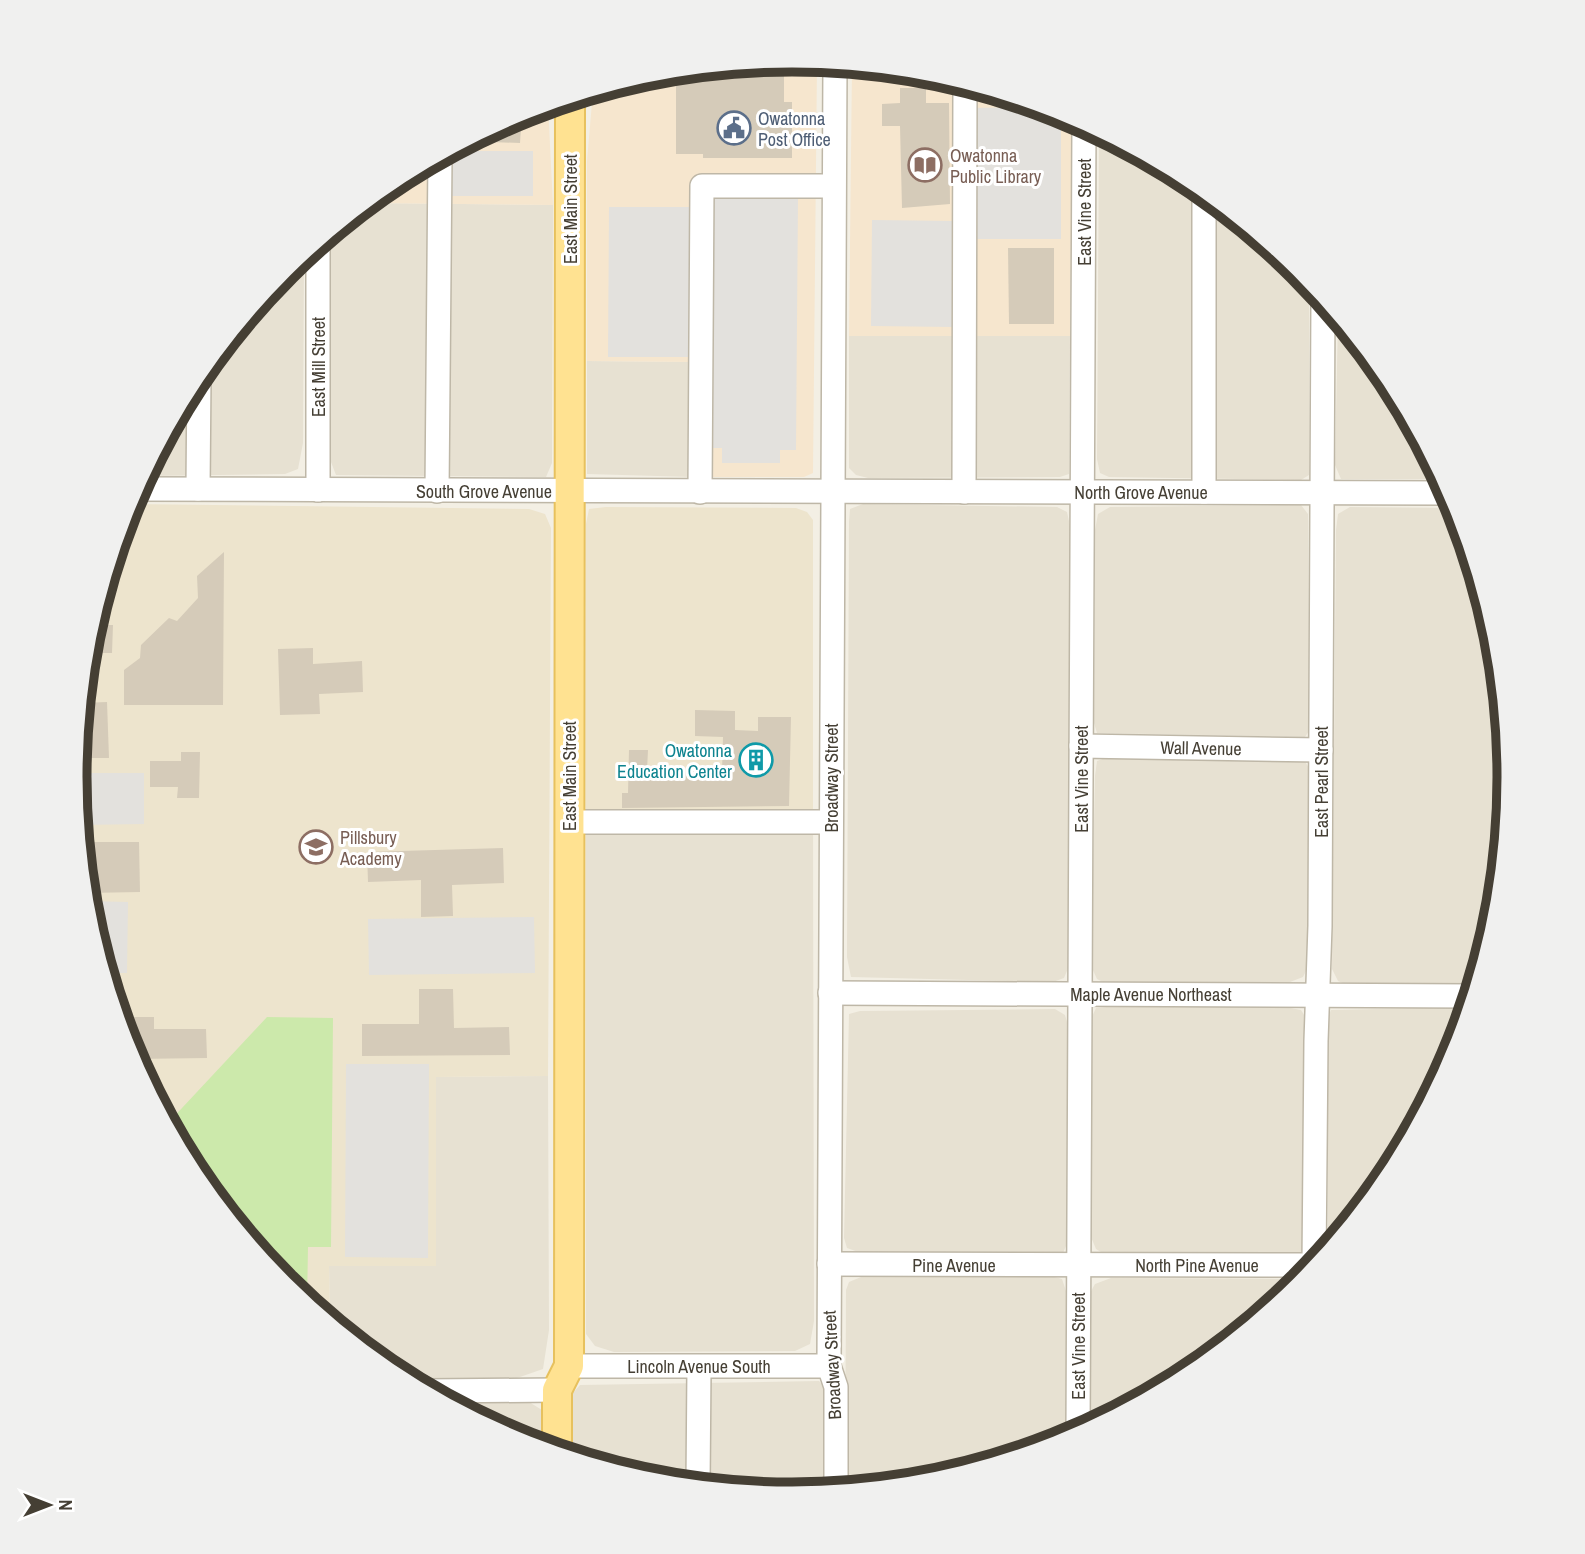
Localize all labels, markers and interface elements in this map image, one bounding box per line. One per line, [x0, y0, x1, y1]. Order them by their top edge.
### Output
place label: Owatonna Post Office [758, 106, 831, 152]
public building icon: Owatonna Post Office [715, 109, 753, 147]
place label: Owatonna Public Library [950, 143, 1042, 189]
library icon: Owatonna Public Library [906, 146, 944, 184]
street label: East Main Street [558, 154, 583, 264]
street label: East Vine Street [1072, 158, 1097, 266]
street label: East Mill Street [306, 317, 331, 417]
street label: South Grove Avenue [416, 479, 552, 504]
street label: North Grove Avenue [1074, 480, 1208, 505]
street label: East Main Street [557, 721, 582, 831]
street label: Broadway Street [819, 723, 844, 833]
street label: East Vine Street [1069, 725, 1094, 833]
street label: East Pearl Street [1309, 726, 1334, 838]
street label: Wall Avenue [1160, 735, 1242, 761]
place label: Owatonna Education Center [617, 738, 732, 784]
building icon: Owatonna Education Center [737, 741, 775, 779]
place label: Pillsbury Academy [339, 825, 402, 871]
school or university icon: Pillsbury Academy [297, 828, 335, 866]
street label: Maple Avenue Northeast [1070, 982, 1232, 1007]
street label: Pine Avenue [912, 1253, 996, 1278]
street label: North Pine Avenue [1135, 1253, 1259, 1278]
street label: East Vine Street [1066, 1292, 1091, 1400]
street label: Broadway Street [817, 1310, 847, 1420]
street label: Lincoln Avenue South [627, 1354, 771, 1379]
north arrow [14, 1470, 84, 1540]
text: N [53, 1499, 79, 1511]

